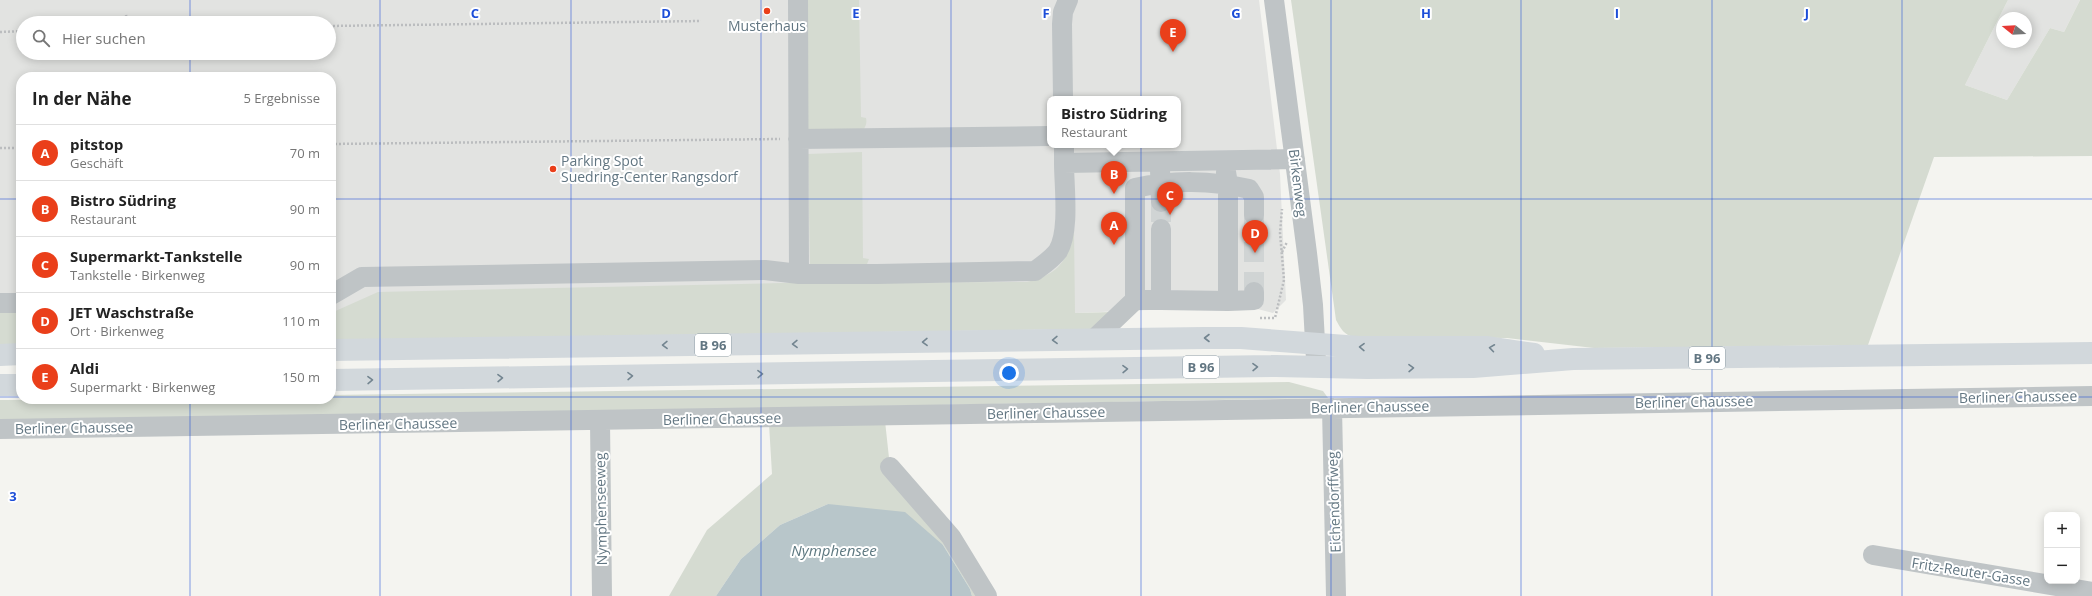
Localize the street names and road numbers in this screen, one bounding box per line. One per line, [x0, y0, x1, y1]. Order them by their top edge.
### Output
street label: Birkenweg [1285, 148, 1312, 218]
road number: B 96 [695, 334, 731, 356]
road number: B 96 [1689, 347, 1725, 369]
road number: B 96 [1183, 356, 1219, 378]
street label: Berliner Chaussee [1959, 386, 2077, 407]
street label: Berliner Chaussee [1635, 391, 1753, 412]
street label: Berliner Chaussee [1311, 396, 1429, 417]
street label: Berliner Chaussee [987, 402, 1105, 423]
street label: Berliner Chaussee [663, 408, 781, 429]
street label: Berliner Chaussee [339, 413, 457, 434]
street label: Berliner Chaussee [15, 417, 133, 438]
street label: Eichendorffweg [1322, 451, 1345, 553]
street label: Nymphenseeweg [590, 452, 611, 566]
street label: Fritz-Reuter-Gasse [1910, 553, 2032, 590]

